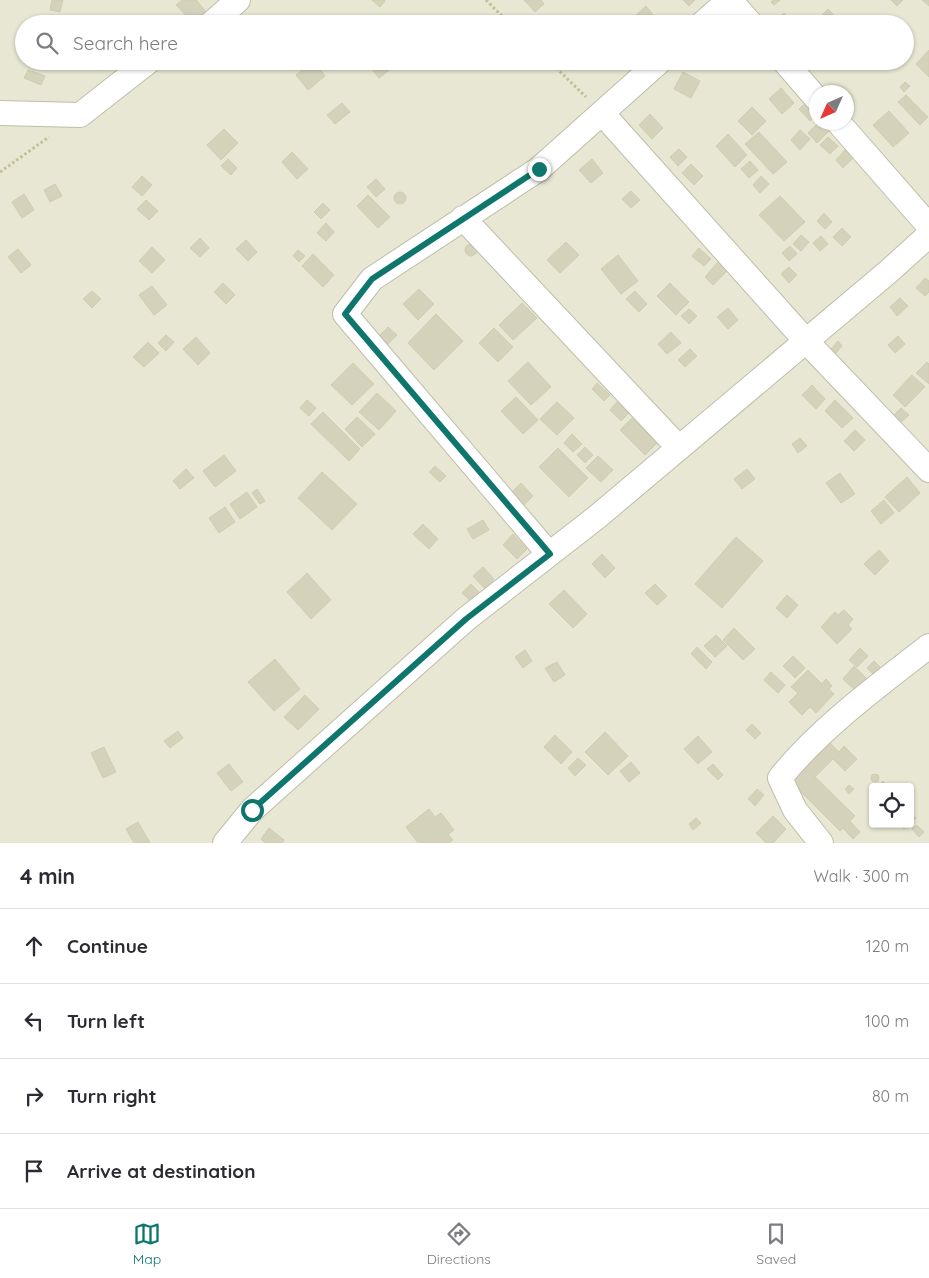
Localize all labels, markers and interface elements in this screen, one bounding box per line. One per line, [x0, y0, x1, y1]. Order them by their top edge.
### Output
search box [15, 15, 914, 70]
icon: search [33, 29, 61, 57]
text: Search here [73, 31, 178, 55]
north arrow [809, 85, 854, 130]
route end [528, 158, 551, 181]
map controls [869, 783, 914, 828]
button: locate [869, 783, 914, 828]
route start [241, 799, 264, 822]
text: 4 min [20, 863, 75, 889]
text: Walk · 300 m [814, 866, 909, 886]
icon: ahead [20, 932, 48, 960]
text: Continue [67, 934, 148, 958]
text: 120 m [866, 936, 909, 956]
icon: left [20, 1007, 48, 1035]
text: Turn left [67, 1009, 145, 1033]
text: 100 m [865, 1011, 909, 1031]
icon: right [20, 1082, 48, 1110]
text: Turn right [67, 1084, 156, 1108]
text: 80 m [872, 1086, 909, 1106]
icon: arrive [20, 1157, 48, 1185]
text: Arrive at destination [67, 1159, 256, 1183]
tab: Map [133, 1220, 161, 1268]
tab: Directions [427, 1220, 491, 1268]
tab: Saved [756, 1220, 796, 1268]

